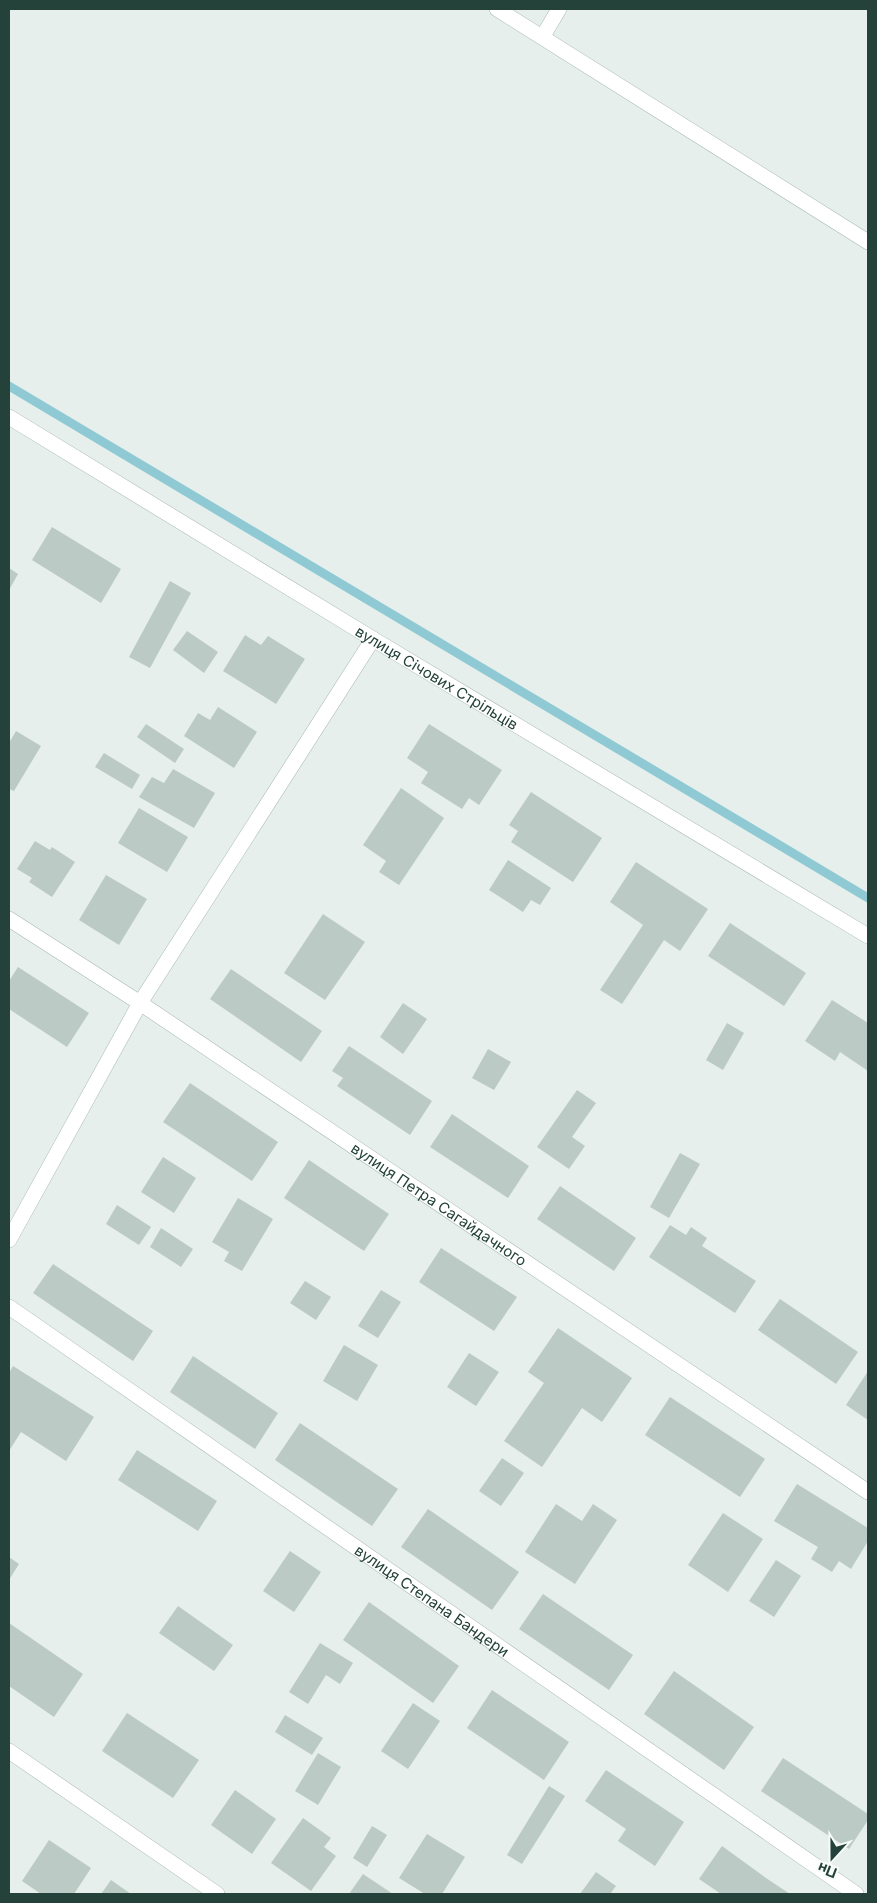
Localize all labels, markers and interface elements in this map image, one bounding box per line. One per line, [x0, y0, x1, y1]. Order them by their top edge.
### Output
street label: вулиця Січових Стрільців [352, 621, 522, 734]
street label: вулиця Петра Сагайдачного [348, 1138, 531, 1270]
street label: вулиця Степана Бандери [351, 1540, 513, 1661]
north arrow [807, 1833, 857, 1883]
text: Пн [815, 1859, 839, 1882]

